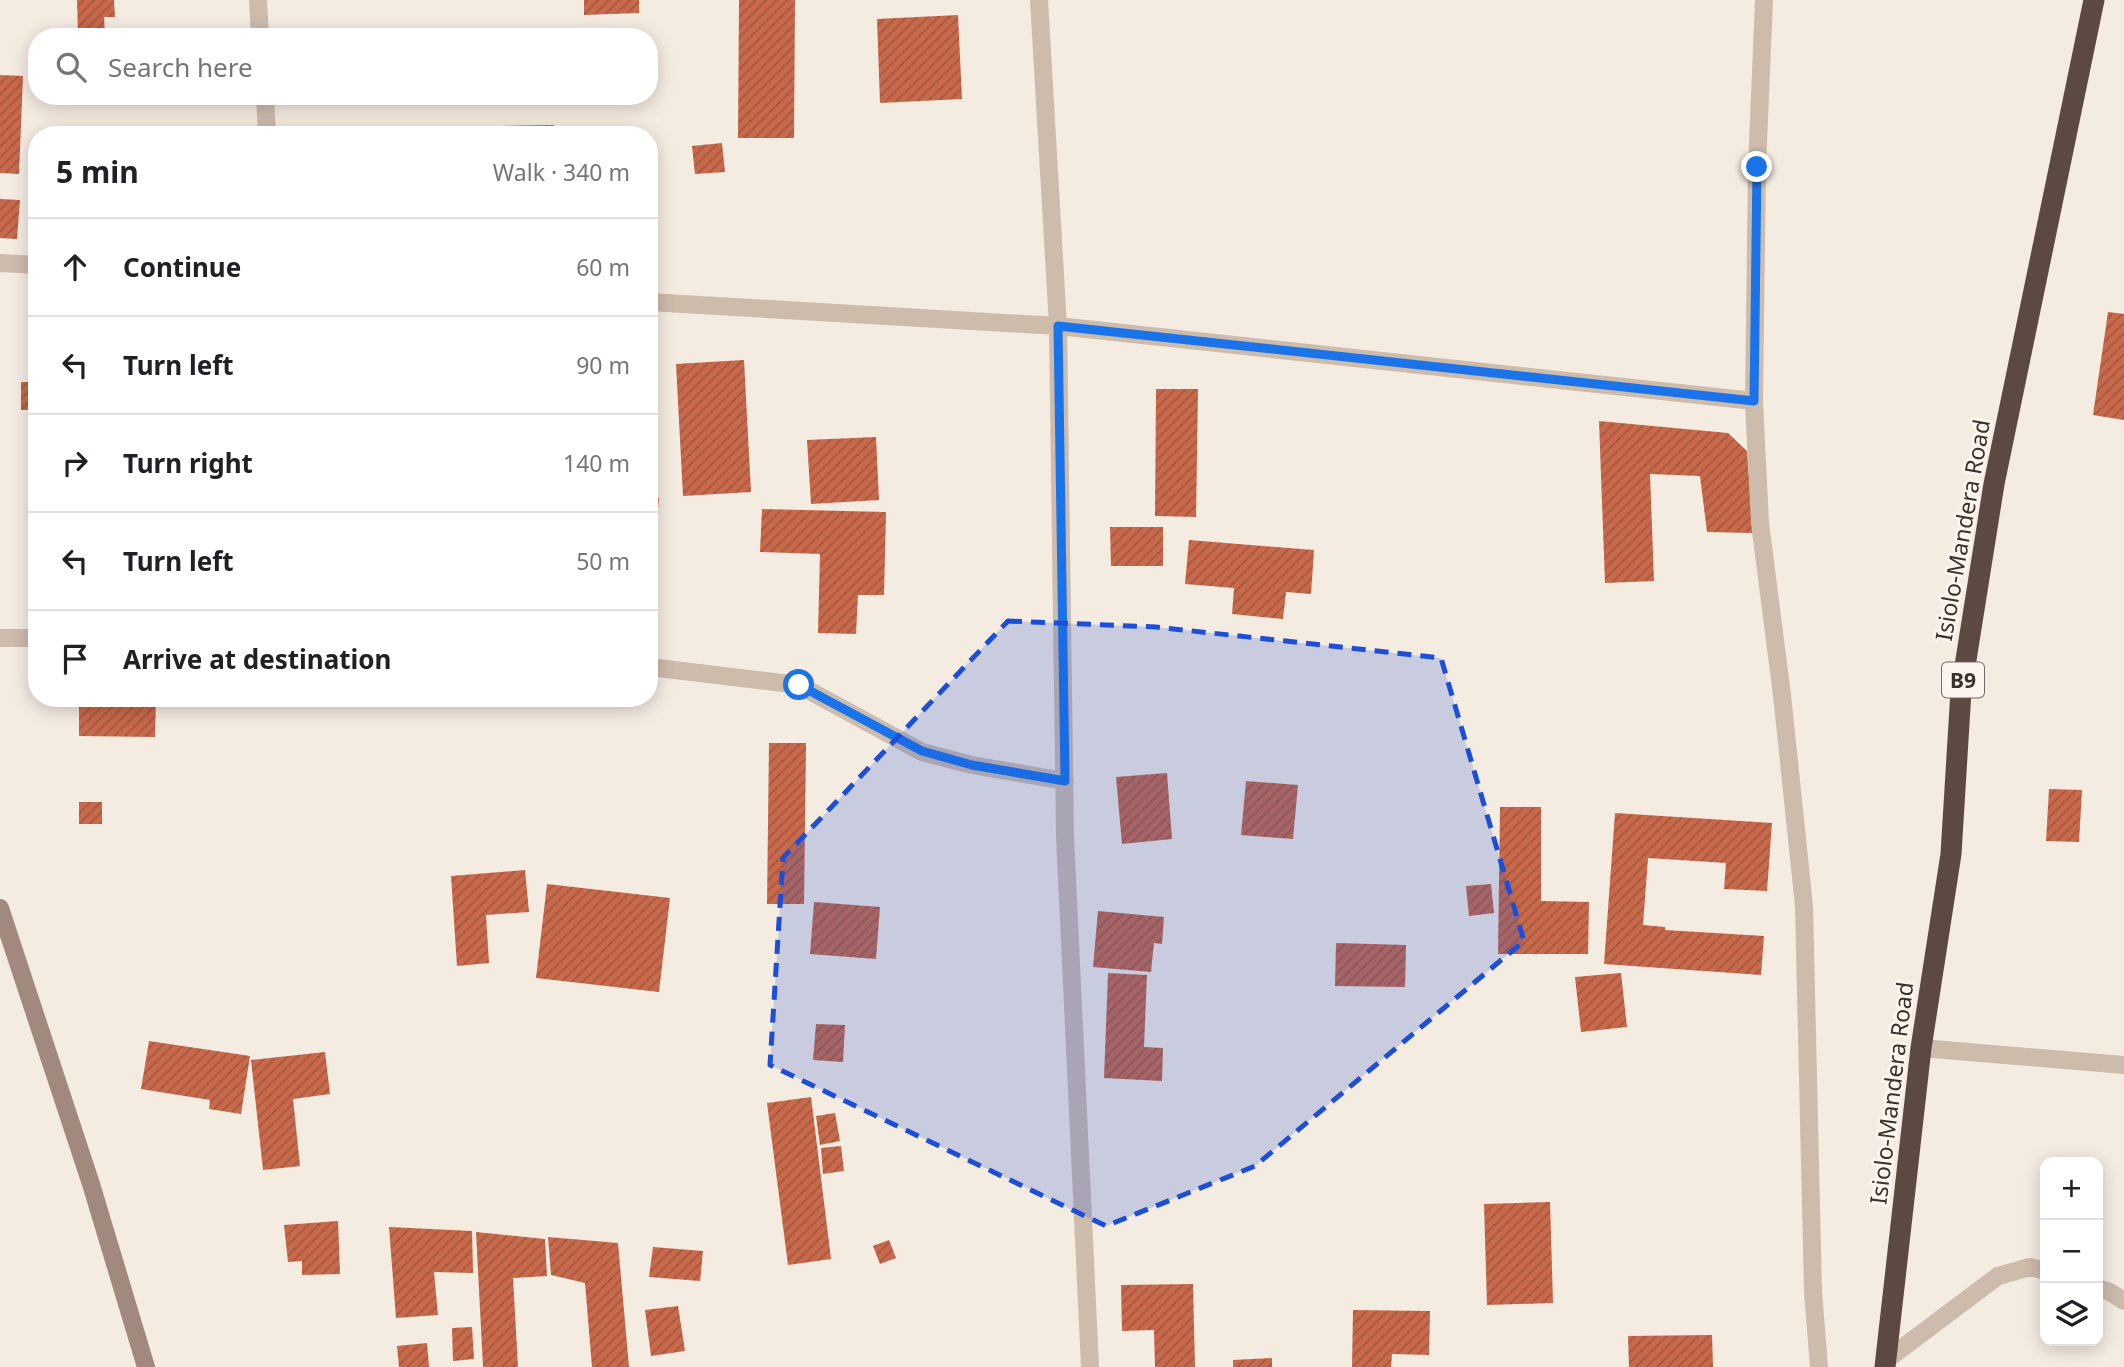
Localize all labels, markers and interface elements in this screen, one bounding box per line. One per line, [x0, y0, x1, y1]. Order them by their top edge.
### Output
search box [28, 28, 658, 105]
icon: search [52, 48, 90, 86]
text: Search here [108, 49, 253, 85]
text: 5 min [56, 151, 139, 192]
route end [1741, 151, 1772, 182]
text: Walk · 340 m [493, 156, 630, 188]
icon: ahead [56, 248, 94, 286]
text: Continue [123, 249, 241, 285]
text: 60 m [576, 251, 630, 283]
icon: left [56, 346, 94, 384]
text: Turn left [123, 347, 234, 383]
text: 90 m [576, 349, 630, 381]
street label: Isiolo-Mandera Road [1927, 417, 1997, 643]
icon: right [56, 444, 94, 482]
text: Turn right [123, 445, 253, 481]
text: 140 m [563, 447, 630, 479]
icon: left [56, 542, 94, 580]
text: Turn left [123, 543, 234, 579]
text: 50 m [576, 545, 630, 577]
icon: arrive [56, 640, 94, 678]
text: Arrive at destination [123, 641, 392, 677]
road number: B9 [1942, 662, 1984, 698]
route start [783, 669, 814, 700]
street label: Isiolo-Mandera Road [1861, 980, 1921, 1206]
map controls [2040, 1157, 2103, 1346]
button: + [2040, 1157, 2103, 1220]
button: − [2040, 1220, 2103, 1283]
button: layers [2040, 1283, 2103, 1346]

